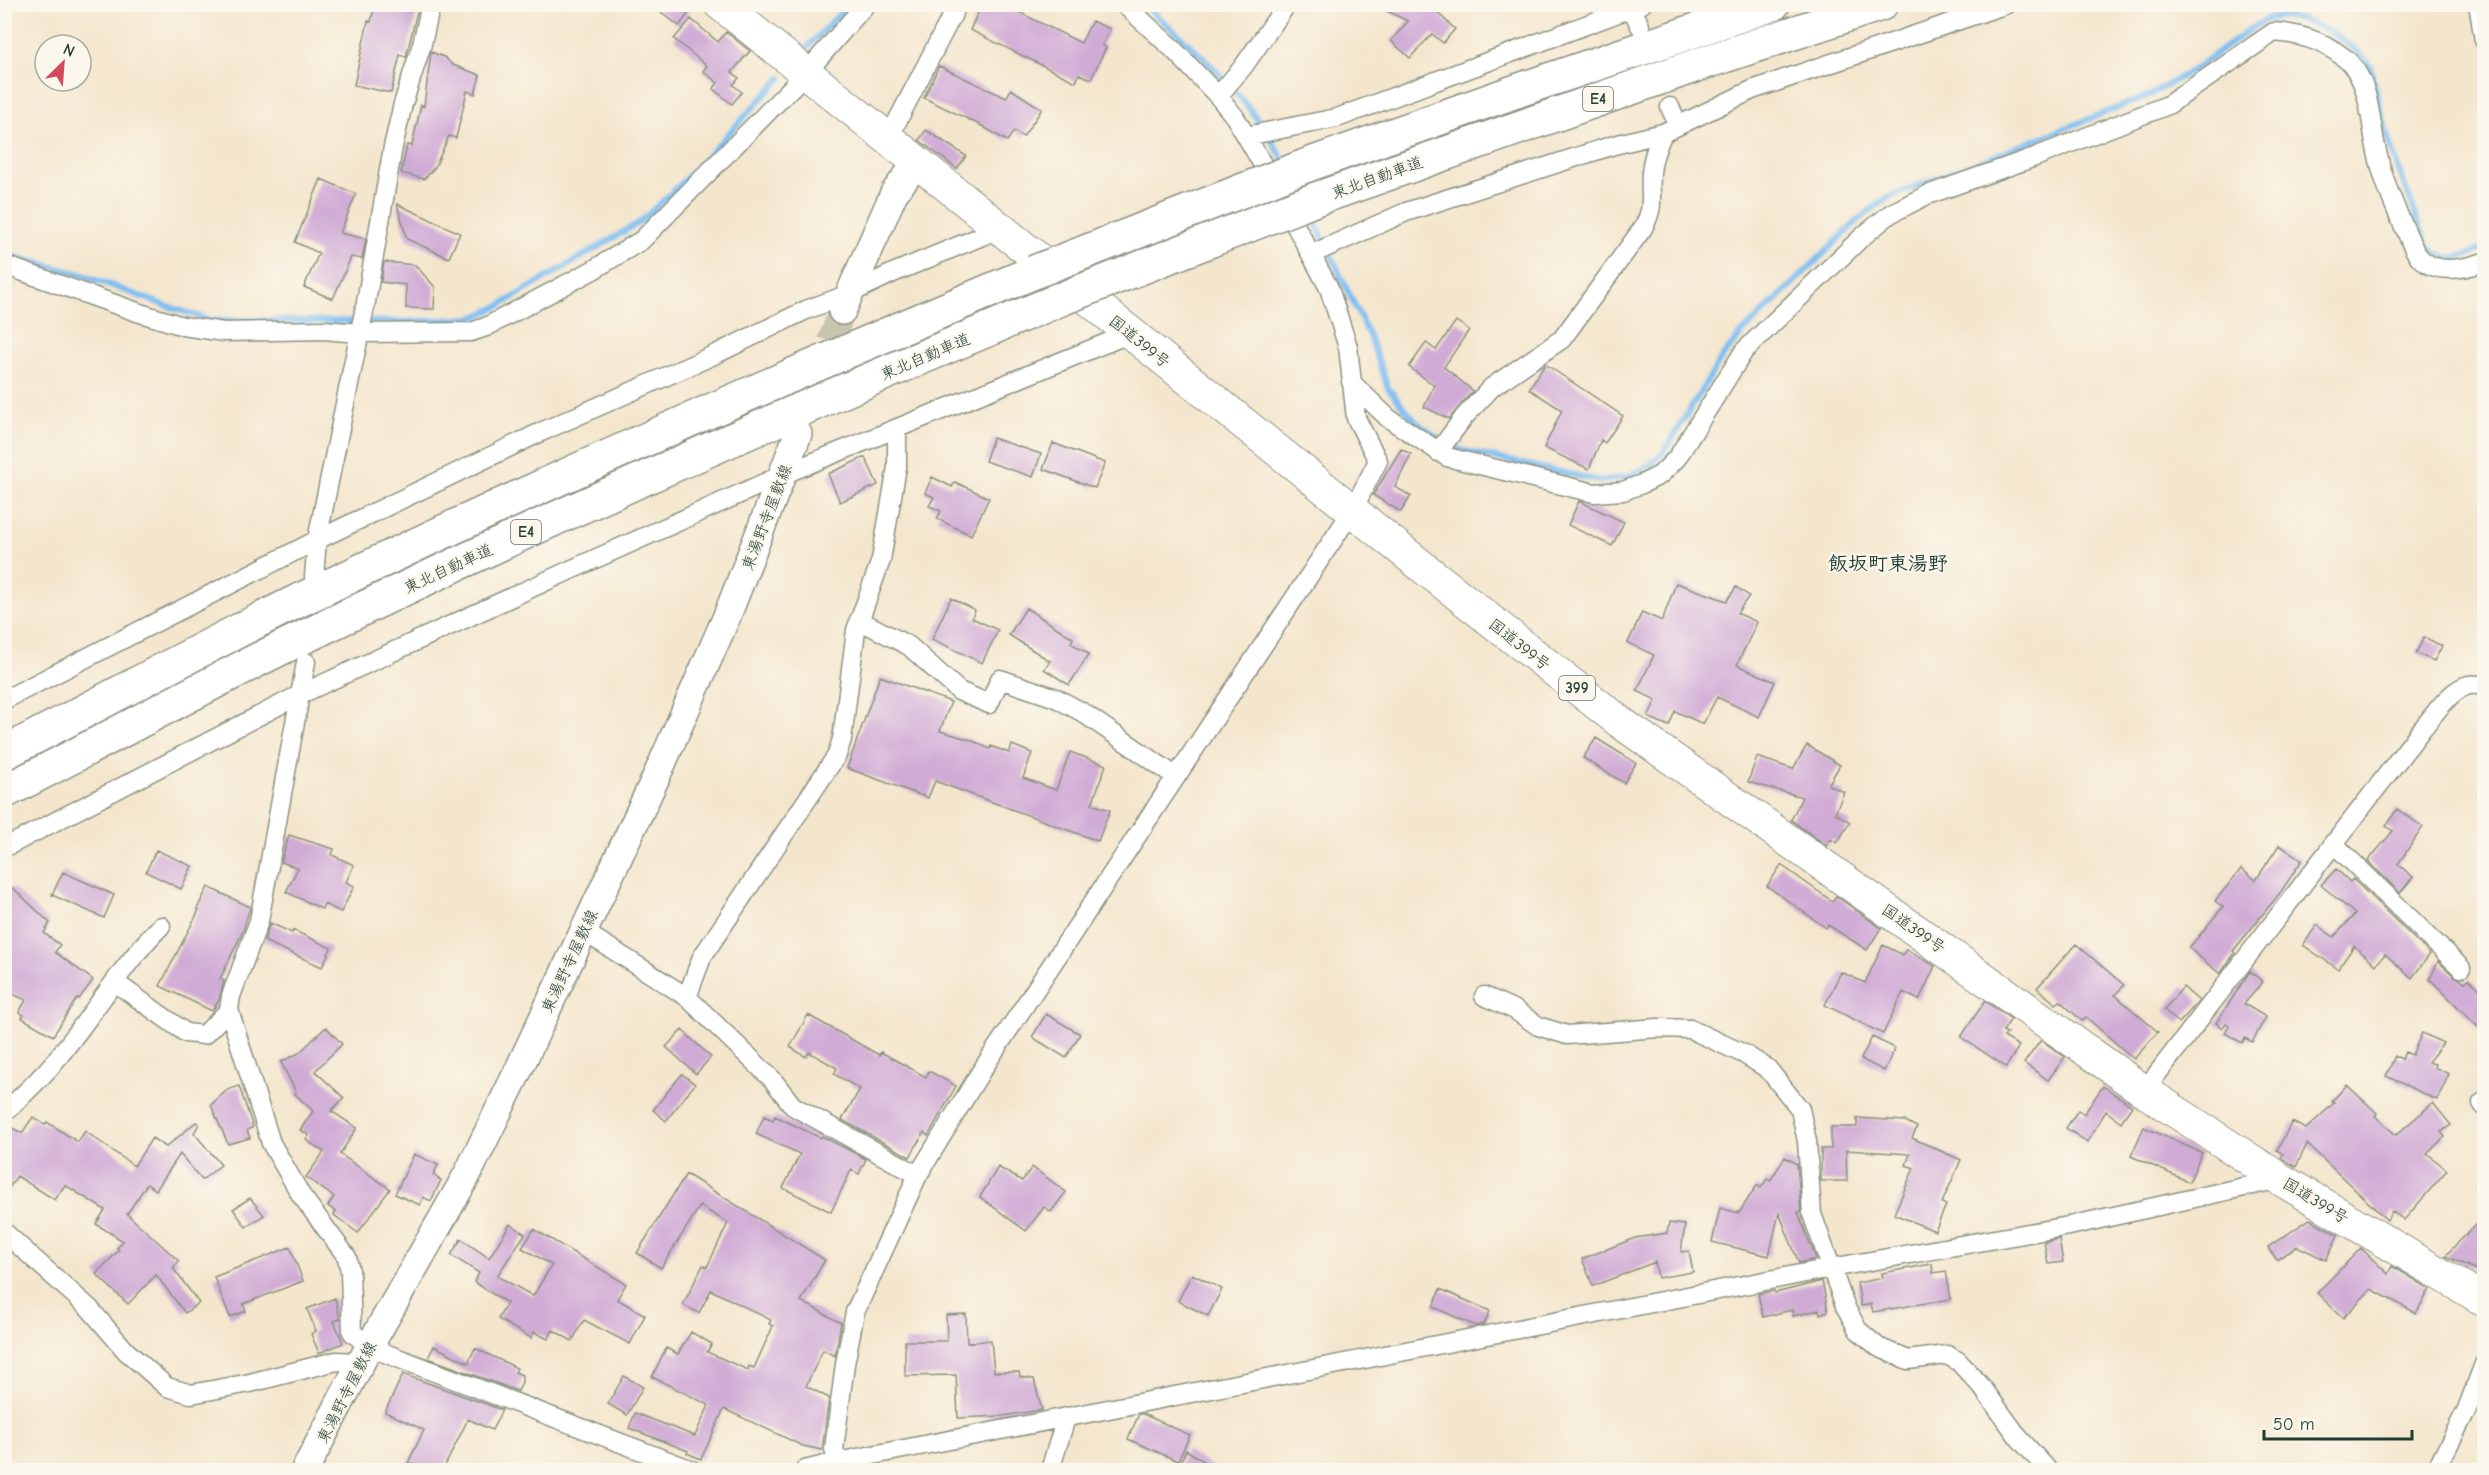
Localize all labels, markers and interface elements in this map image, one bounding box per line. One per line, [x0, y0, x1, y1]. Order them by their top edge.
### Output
north arrow [33, 33, 93, 93]
text: N [60, 40, 77, 61]
road number: E4 [1583, 87, 1613, 111]
street label: 東北自動車道 [1329, 153, 1426, 203]
street label: 国道399号 [1105, 312, 1173, 372]
street label: 東北自動車道 [878, 330, 973, 384]
street label: 東湯野寺屋敷線 [738, 462, 795, 573]
road number: E4 [511, 520, 541, 544]
street label: 東北自動車道 [401, 540, 496, 597]
district label: 飯坂町東湯野 [1828, 552, 1948, 575]
street label: 国道399号 [1485, 615, 1554, 674]
road number: 399 [1559, 676, 1595, 700]
street label: 国道399号 [1878, 900, 1949, 957]
street label: 東湯野寺屋敷線 [538, 907, 602, 1016]
street label: 国道399号 [2280, 1174, 2351, 1227]
street label: 東湯野寺屋敷線 [313, 1338, 380, 1446]
scale bar [2264, 1403, 2412, 1441]
text: 50 m [2273, 1414, 2315, 1435]

